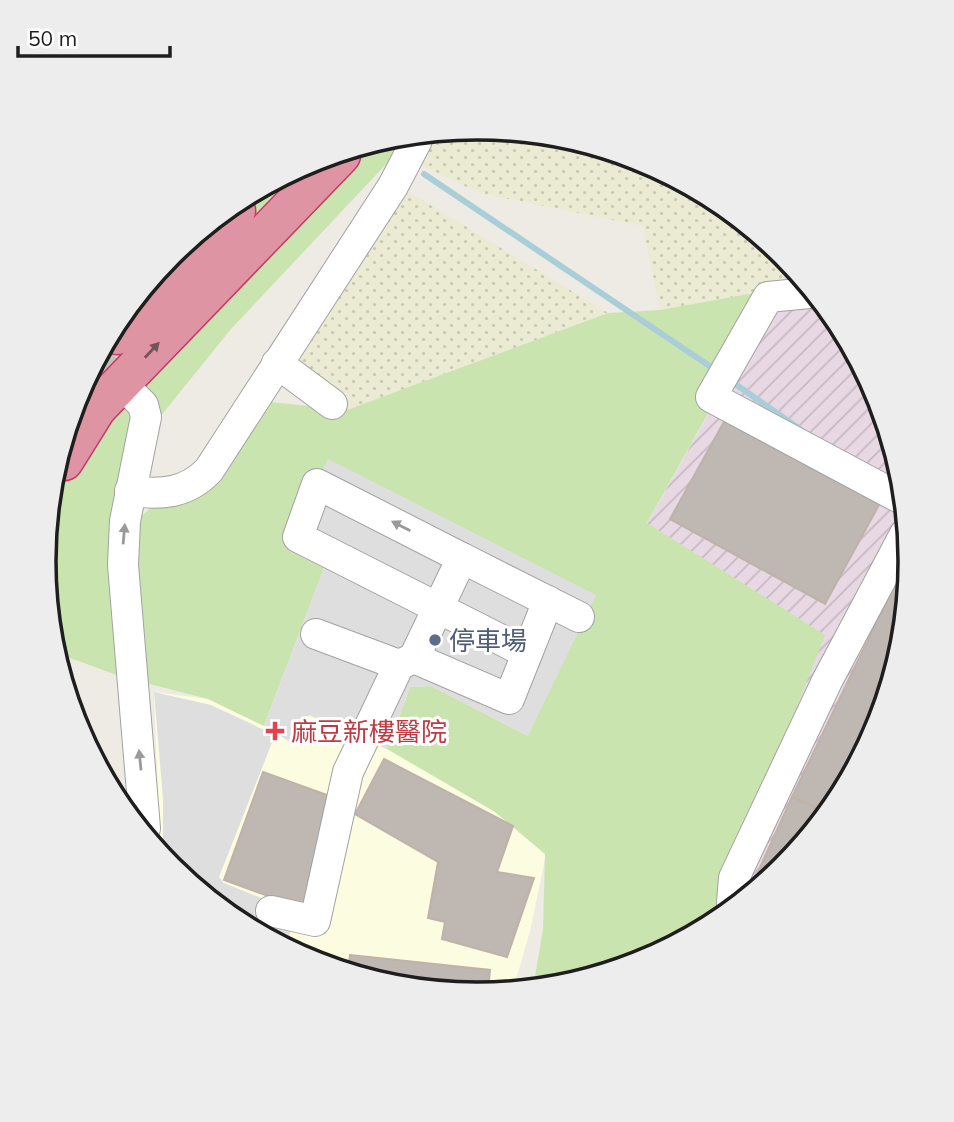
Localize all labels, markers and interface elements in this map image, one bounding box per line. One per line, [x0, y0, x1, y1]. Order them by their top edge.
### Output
scale bar [18, 14, 170, 58]
text: 50 m [28, 25, 77, 51]
one-way arrow [144, 342, 160, 359]
one-way arrow [391, 521, 411, 532]
one-way arrow [119, 522, 130, 544]
place label: 停車場 [449, 624, 527, 657]
marker: 停車場 [427, 632, 443, 648]
place label: 麻豆新樓醫院 [291, 715, 447, 748]
marker: 麻豆新樓醫院 [265, 721, 285, 741]
one-way arrow [135, 749, 146, 771]

